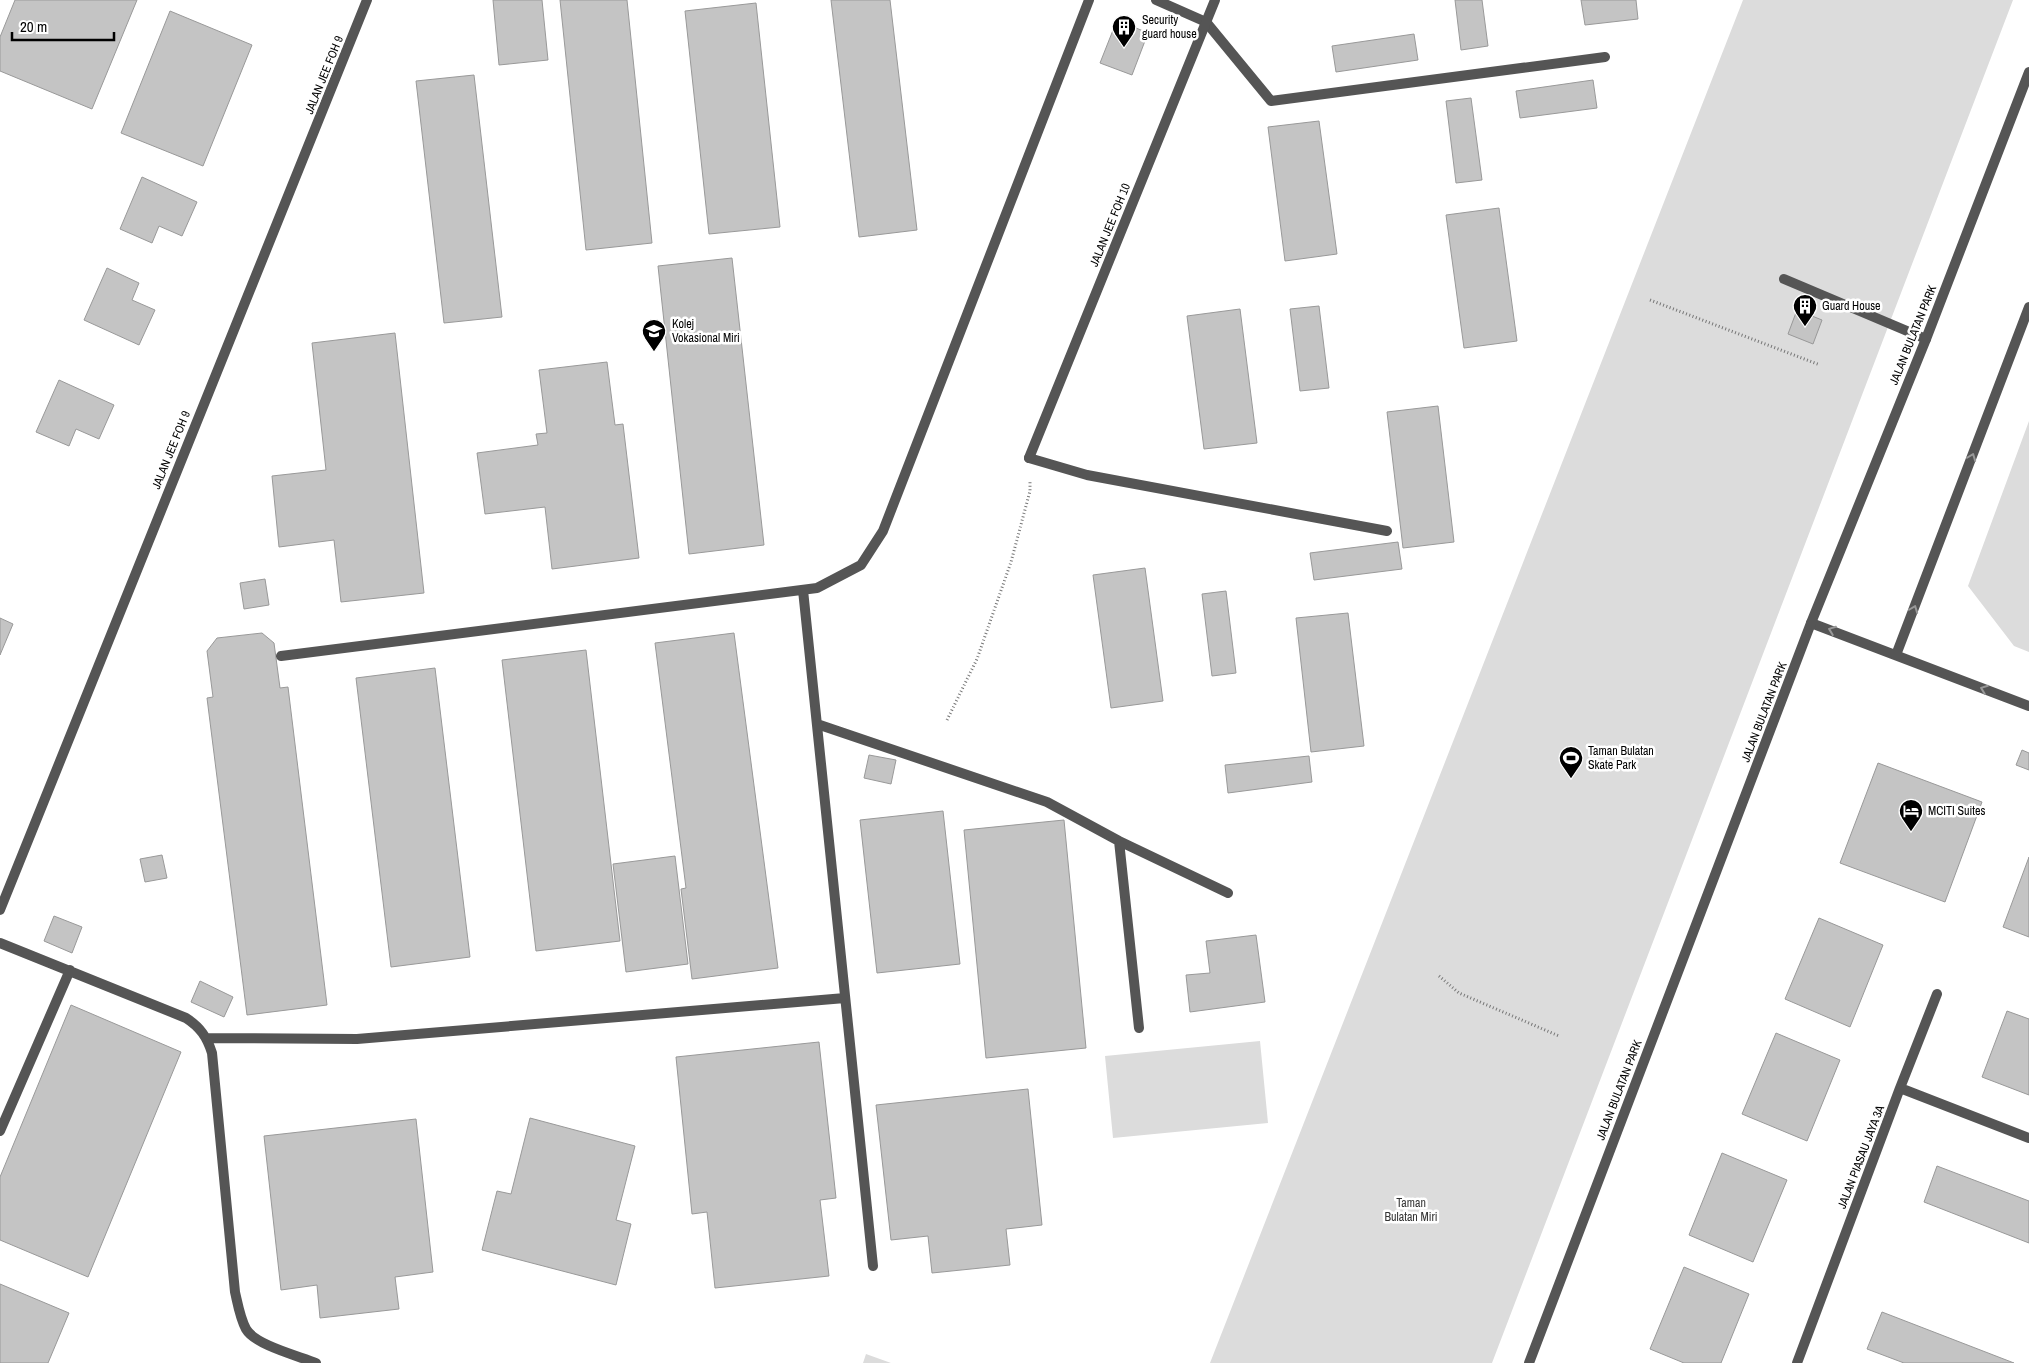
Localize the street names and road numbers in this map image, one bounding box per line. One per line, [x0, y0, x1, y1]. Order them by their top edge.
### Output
street label: JALAN JEE FOH 9 [301, 33, 347, 117]
street label: JALAN JEE FOH 10 [1086, 181, 1134, 269]
street label: JALAN BULATAN PARK [1886, 282, 1940, 387]
street label: JALAN JEE FOH 9 [148, 408, 194, 492]
street label: JALAN BULATAN PARK [1738, 659, 1791, 764]
street label: JALAN BULATAN PARK [1593, 1037, 1646, 1142]
street label: JALAN PIASAU JAYA 3A [1834, 1103, 1888, 1211]

